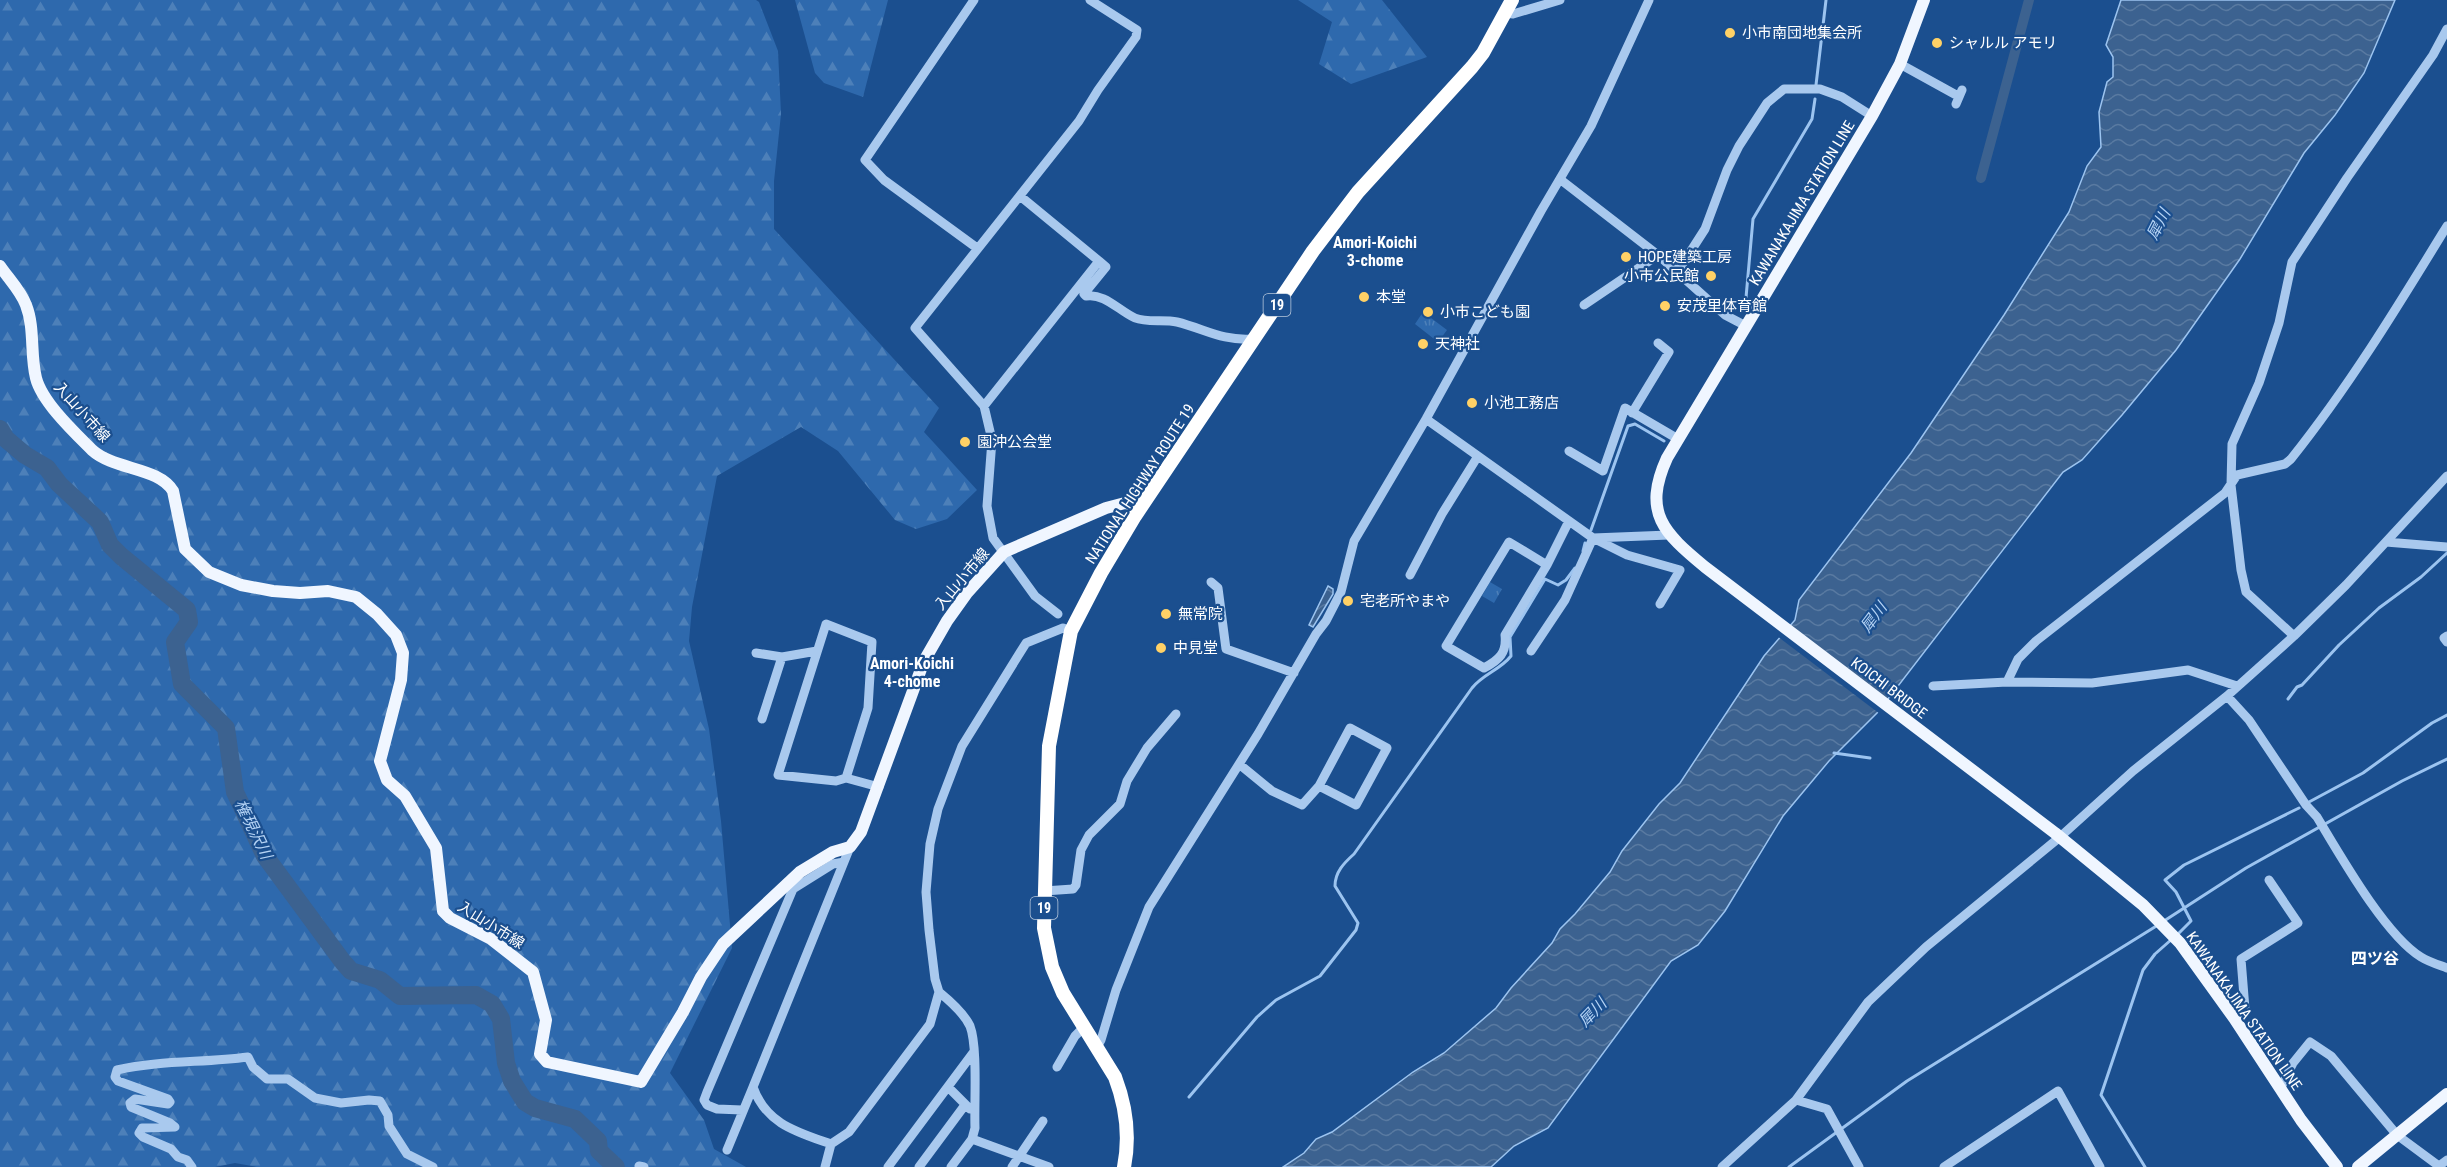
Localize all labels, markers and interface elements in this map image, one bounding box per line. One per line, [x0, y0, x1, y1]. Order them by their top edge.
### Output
place label: 小市南団地集会所 [1742, 24, 1862, 42]
marker: 小市南団地集会所 [1723, 26, 1737, 40]
place label: シャルル アモリ [1949, 34, 2057, 52]
marker: シャルル アモリ [1930, 36, 1944, 50]
street label: KAWANAKAJIMA STATION LINE [1746, 117, 1858, 289]
water label: 犀川 [2143, 204, 2175, 243]
district label: Amori-Koichi 3-chome [1333, 233, 1417, 270]
place label: HOPE建築工房 [1638, 248, 1732, 266]
marker: HOPE建築工房 [1619, 250, 1633, 264]
place label: 小市公民館 [1624, 267, 1699, 285]
marker: 小市公民館 [1704, 269, 1718, 283]
place label: 本堂 [1376, 288, 1406, 306]
marker: 本堂 [1357, 290, 1371, 304]
road number: 19 [1264, 294, 1290, 316]
place label: 安茂里体育館 [1677, 297, 1767, 315]
marker: 安茂里体育館 [1658, 299, 1672, 313]
place label: 小市こども園 [1440, 303, 1530, 321]
marker: 小市こども園 [1421, 305, 1435, 319]
place label: 天神社 [1435, 335, 1480, 353]
marker: 天神社 [1416, 337, 1430, 351]
street label: 入山小市線 [50, 378, 114, 446]
place label: 小池工務店 [1484, 394, 1559, 412]
marker: 小池工務店 [1465, 396, 1479, 410]
street label: NATIONAL HIGHWAY ROUTE 19 [1082, 401, 1198, 567]
place label: 園沖公会堂 [977, 433, 1052, 451]
marker: 園沖公会堂 [958, 435, 972, 449]
street label: 入山小市線 [931, 544, 993, 614]
place label: 宅老所やまや [1360, 592, 1450, 610]
marker: 宅老所やまや [1341, 594, 1355, 608]
water label: 犀川 [1856, 597, 1892, 636]
place label: 無常院 [1178, 605, 1223, 623]
marker: 無常院 [1159, 607, 1173, 621]
place label: 中見堂 [1173, 639, 1218, 657]
marker: 中見堂 [1154, 641, 1168, 655]
district label: Amori-Koichi 4-chome [870, 654, 954, 691]
street label: KOICHI BRIDGE [1847, 654, 1931, 722]
water label: 権現沢川 [231, 796, 277, 864]
street label: 入山小市線 [454, 897, 528, 953]
road number: 19 [1030, 897, 1058, 919]
street label: KAWANAKAJIMA STATION LINE [2182, 928, 2306, 1094]
district label: 四ツ谷 [2351, 949, 2399, 968]
water label: 犀川 [1574, 993, 1612, 1030]

